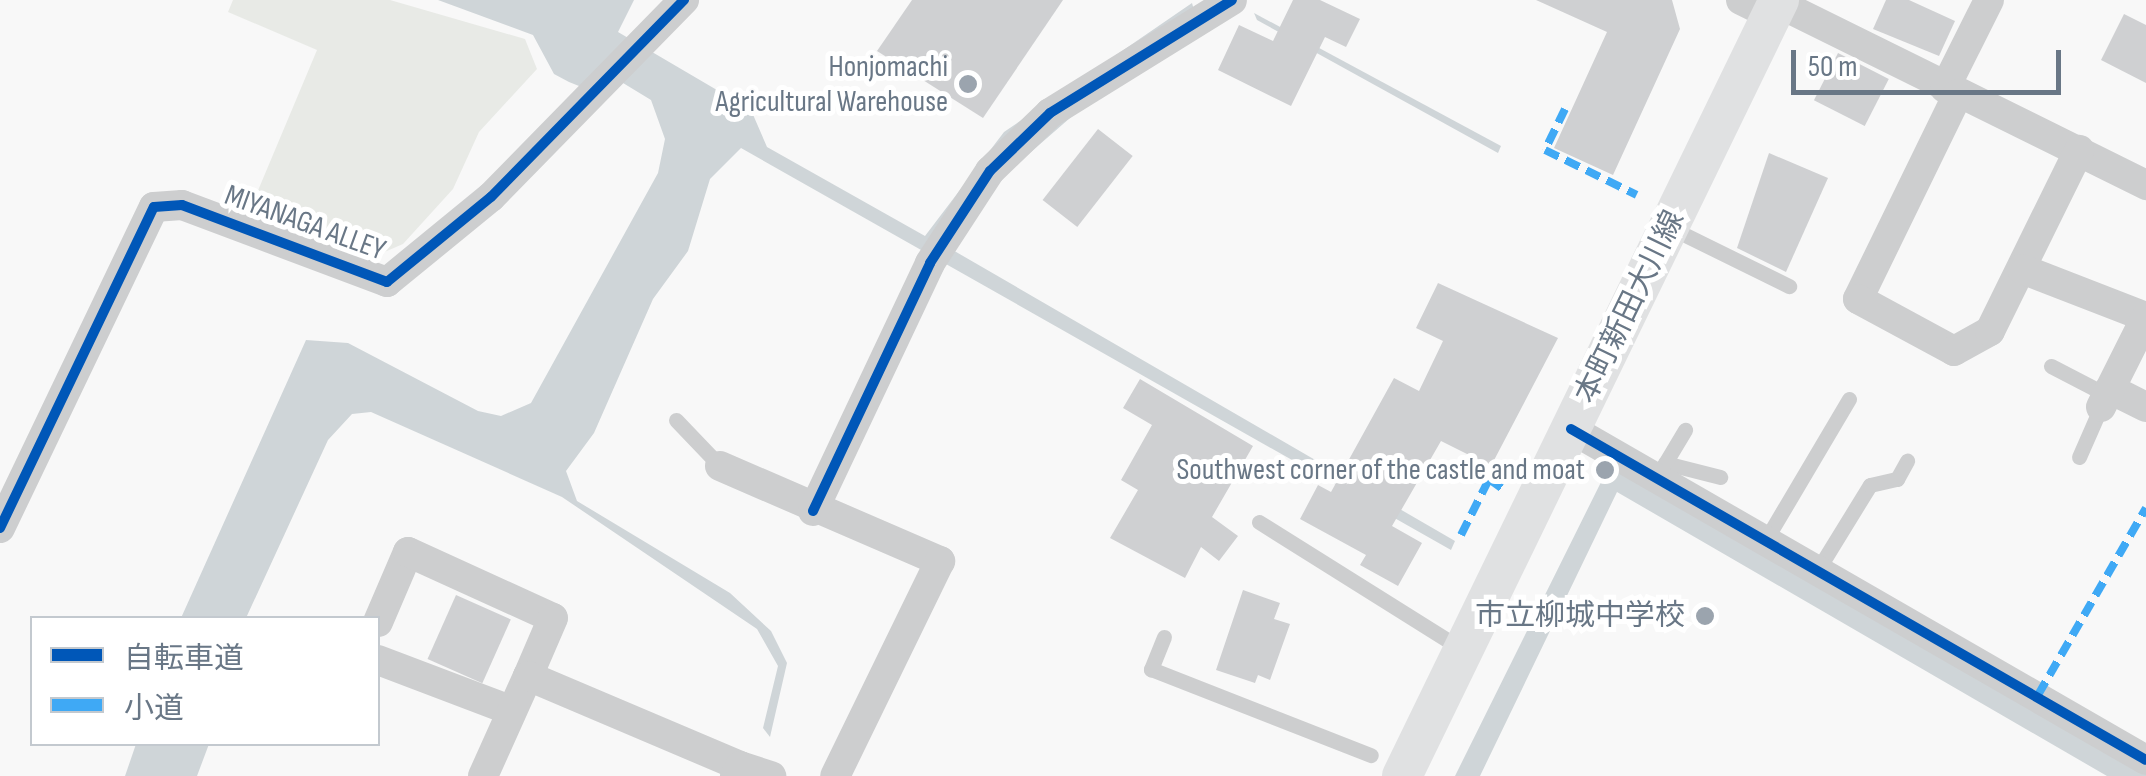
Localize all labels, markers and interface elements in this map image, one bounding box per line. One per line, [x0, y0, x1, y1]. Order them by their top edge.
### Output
scale bar [1796, 30, 2066, 92]
place label: Honjomachi Agricultural Warehouse [716, 49, 948, 120]
text: 50 m [1808, 49, 1857, 85]
marker: Honjomachi Agricultural Warehouse [957, 73, 979, 95]
street label: MIYANAGA ALLEY [220, 177, 390, 269]
street label: 本町新田大川線 [1568, 205, 1692, 409]
place label: Southwest corner of the castle and moat [1176, 452, 1585, 488]
marker: Southwest corner of the castle and moat [1594, 459, 1616, 481]
place label: 市立柳城中学校 [1475, 598, 1685, 634]
marker: 市立柳城中学校 [1694, 605, 1716, 627]
legend [30, 616, 380, 746]
text: 自転車道 [124, 641, 244, 677]
text: 小道 [124, 691, 184, 727]

